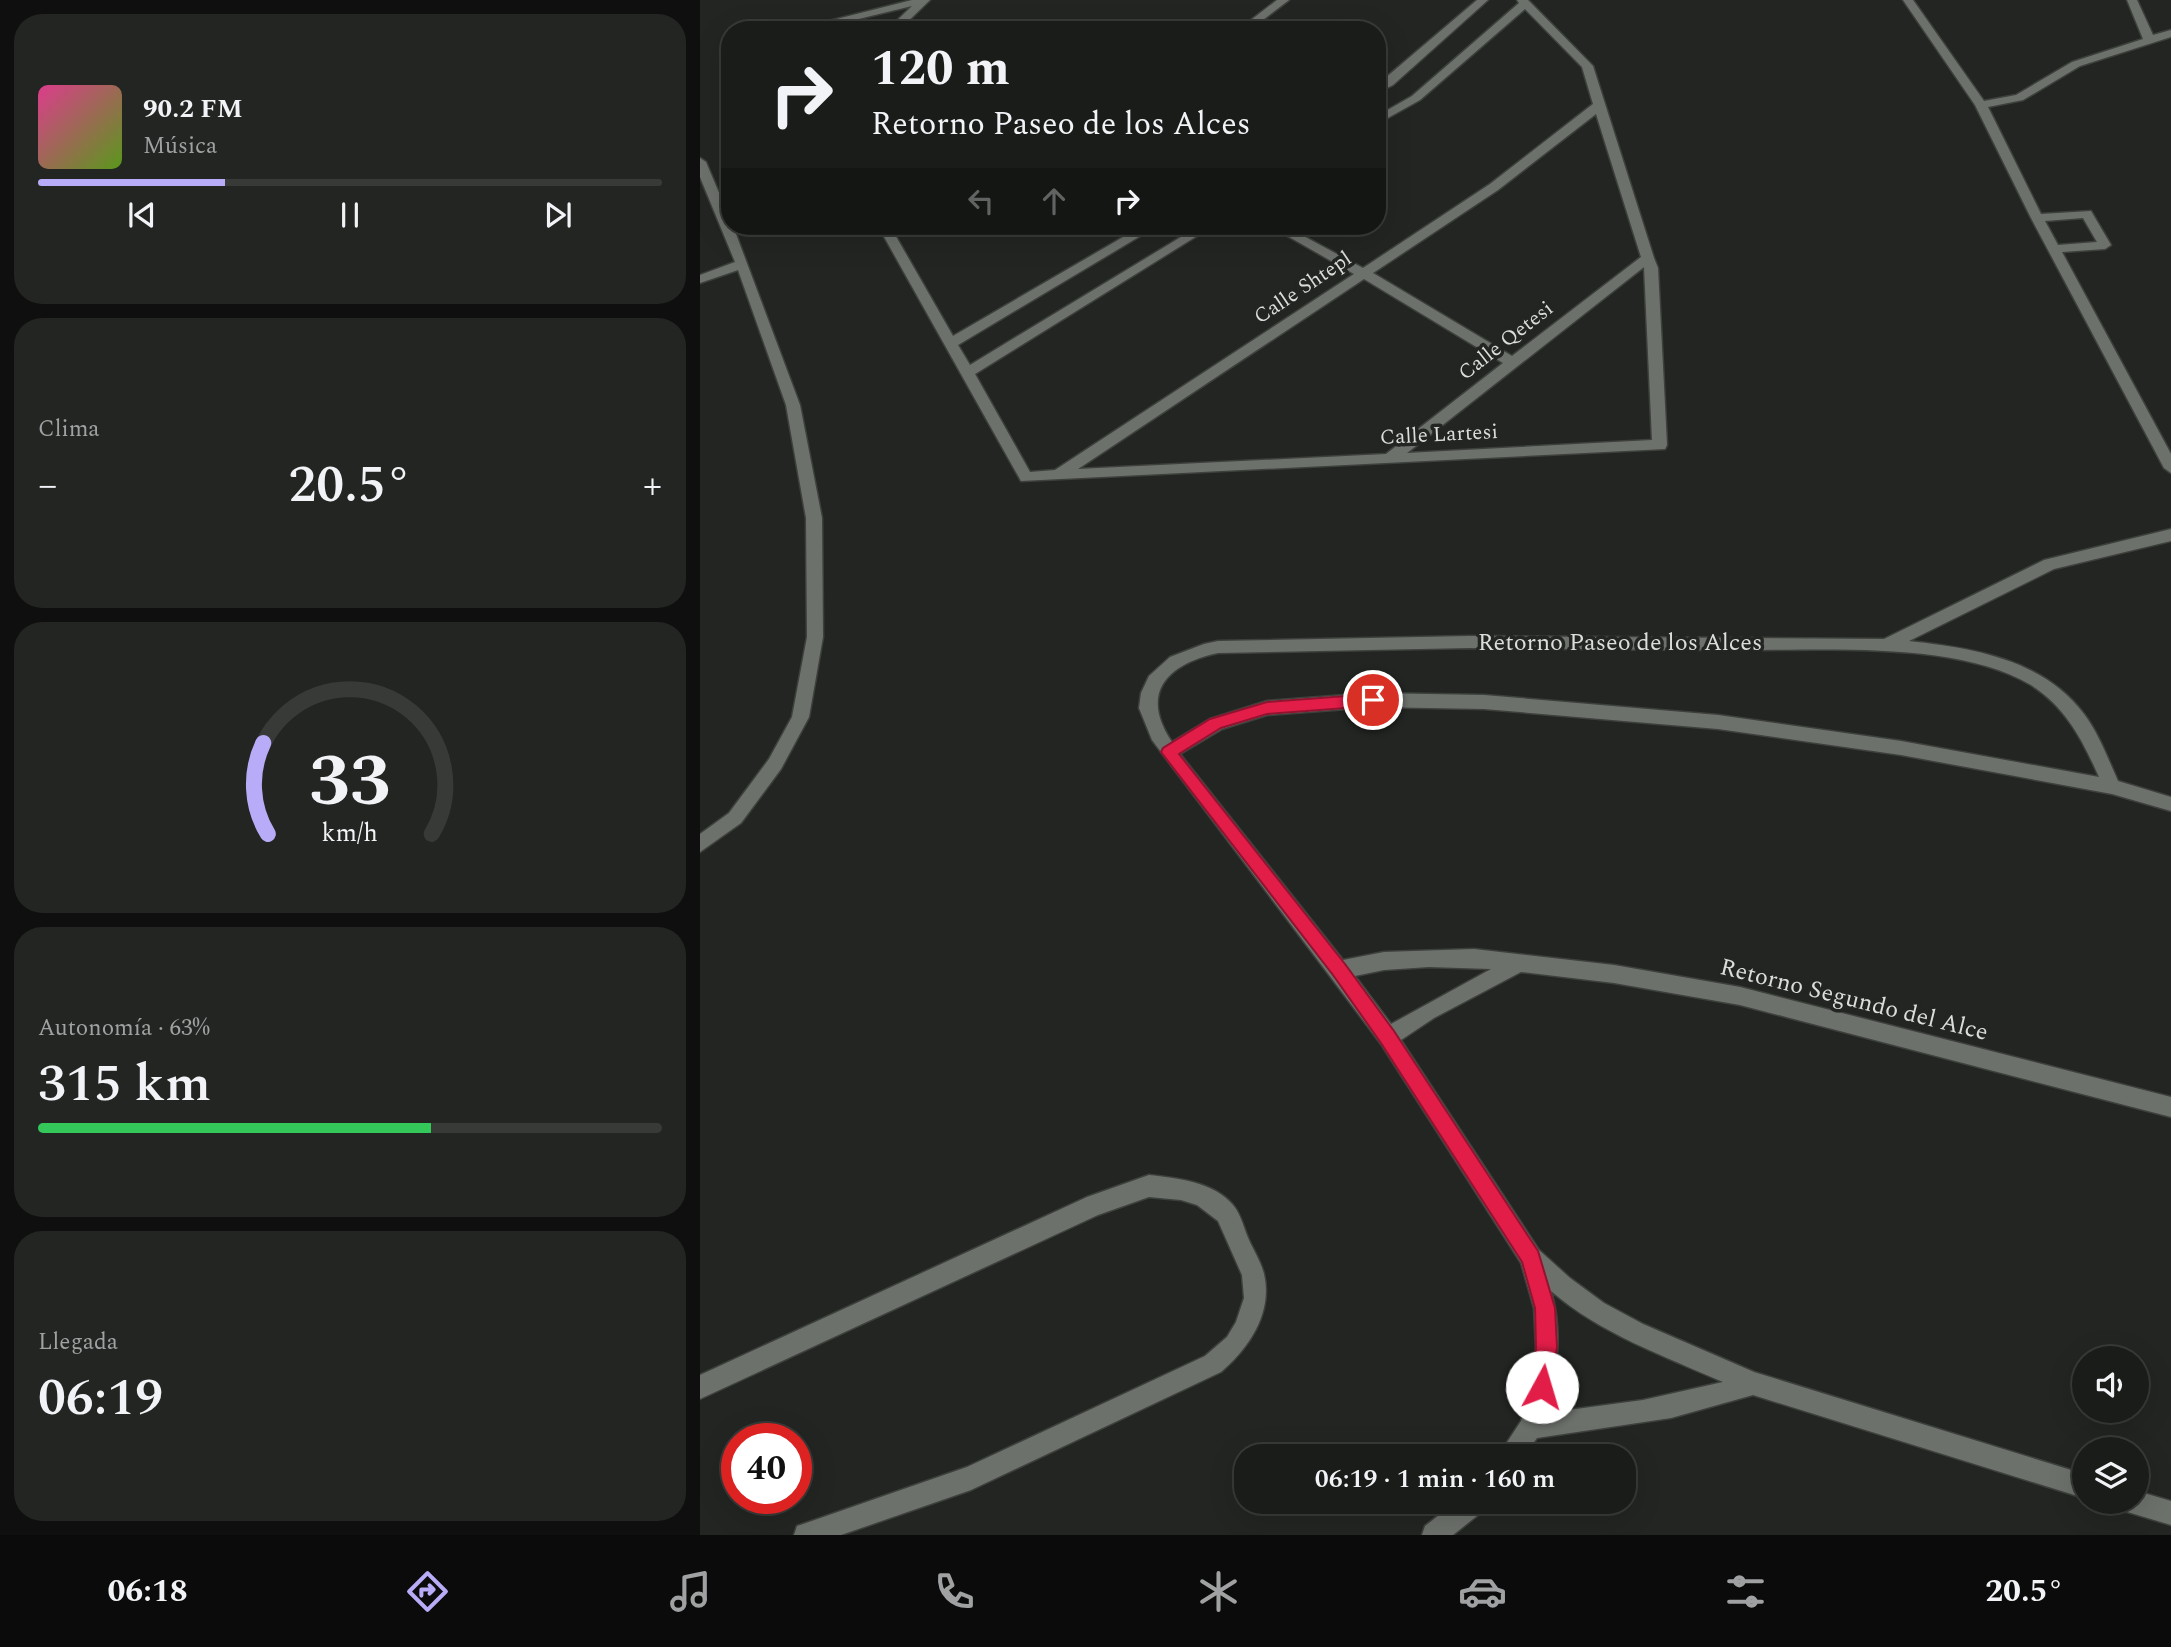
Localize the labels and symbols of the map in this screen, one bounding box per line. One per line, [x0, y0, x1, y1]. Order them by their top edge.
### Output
street label: Calle Shtepl [1248, 243, 1358, 333]
street label: Calle Qetesi [1451, 293, 1561, 389]
street label: Calle Lartesi [1379, 416, 1499, 454]
street label: Retorno Paseo de los Alces [1478, 625, 1762, 661]
pin [1343, 670, 1403, 730]
street label: Retorno Segundo del Alce [1716, 949, 1992, 1051]
position arrow [1505, 1350, 1579, 1424]
speed limit sign: 40 [721, 1423, 812, 1514]

